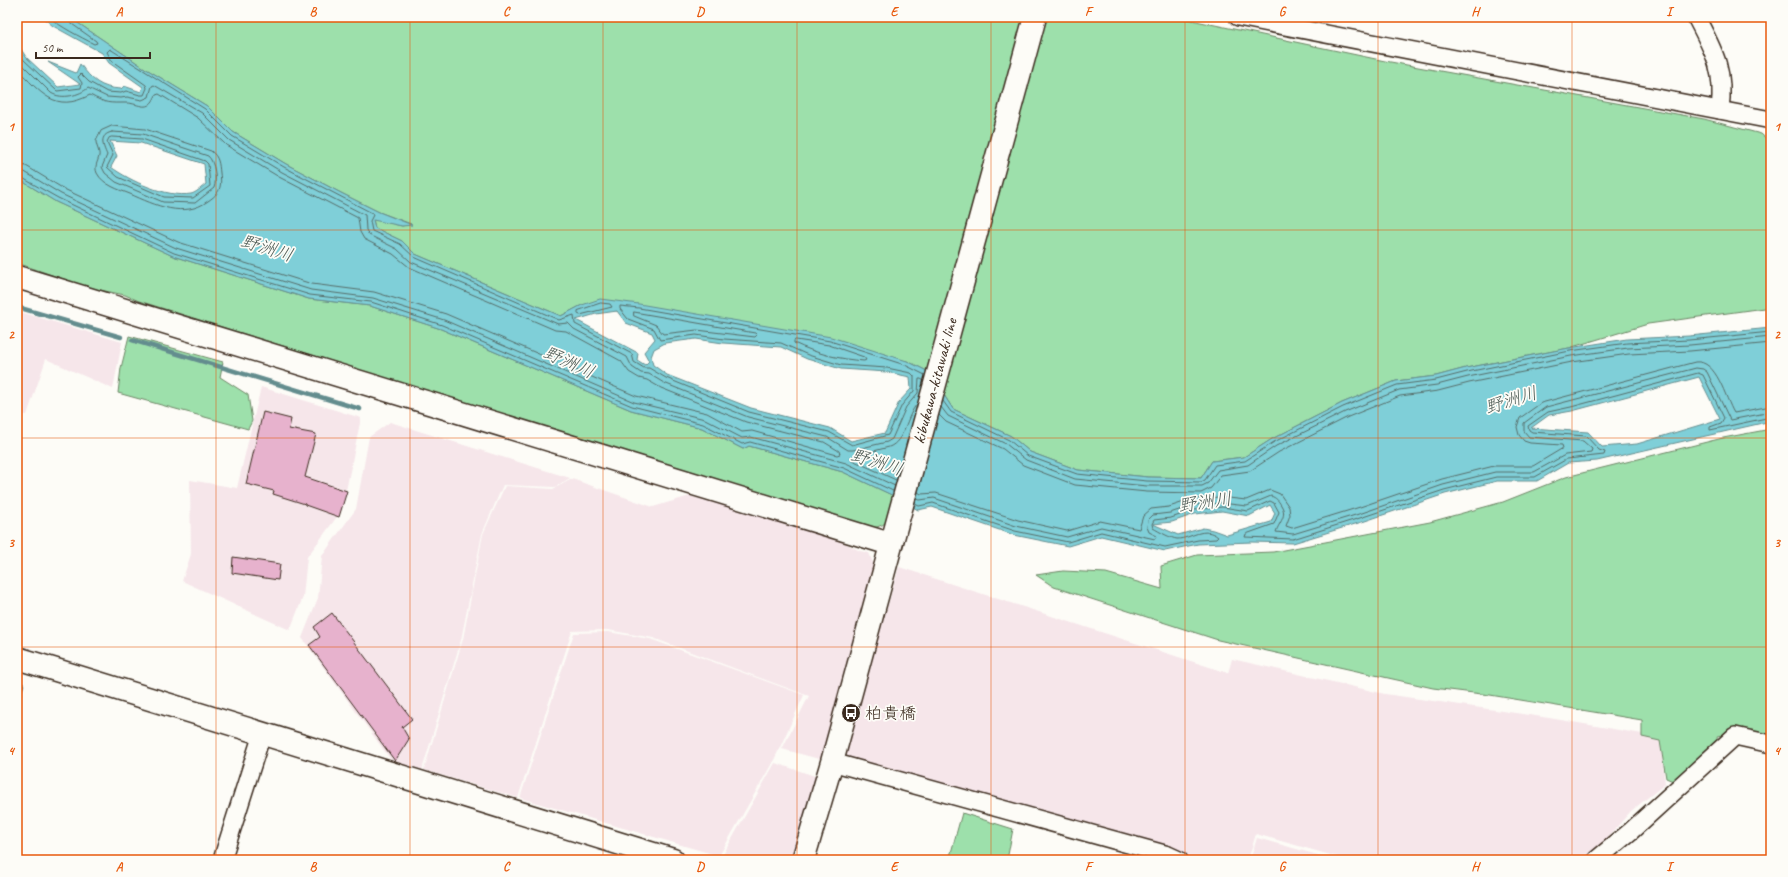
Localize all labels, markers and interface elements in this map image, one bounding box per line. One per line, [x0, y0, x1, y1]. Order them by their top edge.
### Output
text: A [116, 4, 124, 20]
text: B [310, 4, 318, 20]
text: C [503, 4, 511, 20]
text: D [696, 4, 705, 20]
text: E [891, 4, 900, 20]
text: F [1085, 4, 1094, 20]
text: G [1279, 4, 1287, 20]
text: H [1471, 4, 1481, 20]
text: I [1666, 4, 1675, 20]
scale bar [36, 34, 150, 60]
text: 50 m [42, 40, 64, 56]
text: 1 [8, 119, 16, 135]
text: 1 [1774, 119, 1782, 135]
water label: 野洲川 [238, 230, 296, 266]
street label: kibukawa-kitawaki line [908, 315, 962, 446]
text: 2 [8, 327, 15, 343]
text: 2 [1774, 327, 1781, 343]
water label: 野洲川 [540, 341, 598, 383]
water label: 野洲川 [1482, 382, 1540, 418]
water label: 野洲川 [848, 444, 906, 480]
water label: 野洲川 [1177, 487, 1233, 517]
text: 3 [8, 535, 15, 551]
text: 3 [1774, 535, 1781, 551]
bus stop icon: 柏貴橋 [840, 702, 862, 724]
place label: 柏貴橋 [865, 703, 916, 724]
text: 4 [8, 743, 16, 759]
text: 4 [1774, 743, 1782, 759]
text: A [116, 859, 124, 875]
text: B [310, 859, 318, 875]
text: C [503, 859, 511, 875]
text: D [696, 859, 705, 875]
text: E [891, 859, 900, 875]
text: F [1085, 859, 1094, 875]
text: G [1279, 859, 1287, 875]
text: H [1471, 859, 1481, 875]
text: I [1666, 859, 1675, 875]

